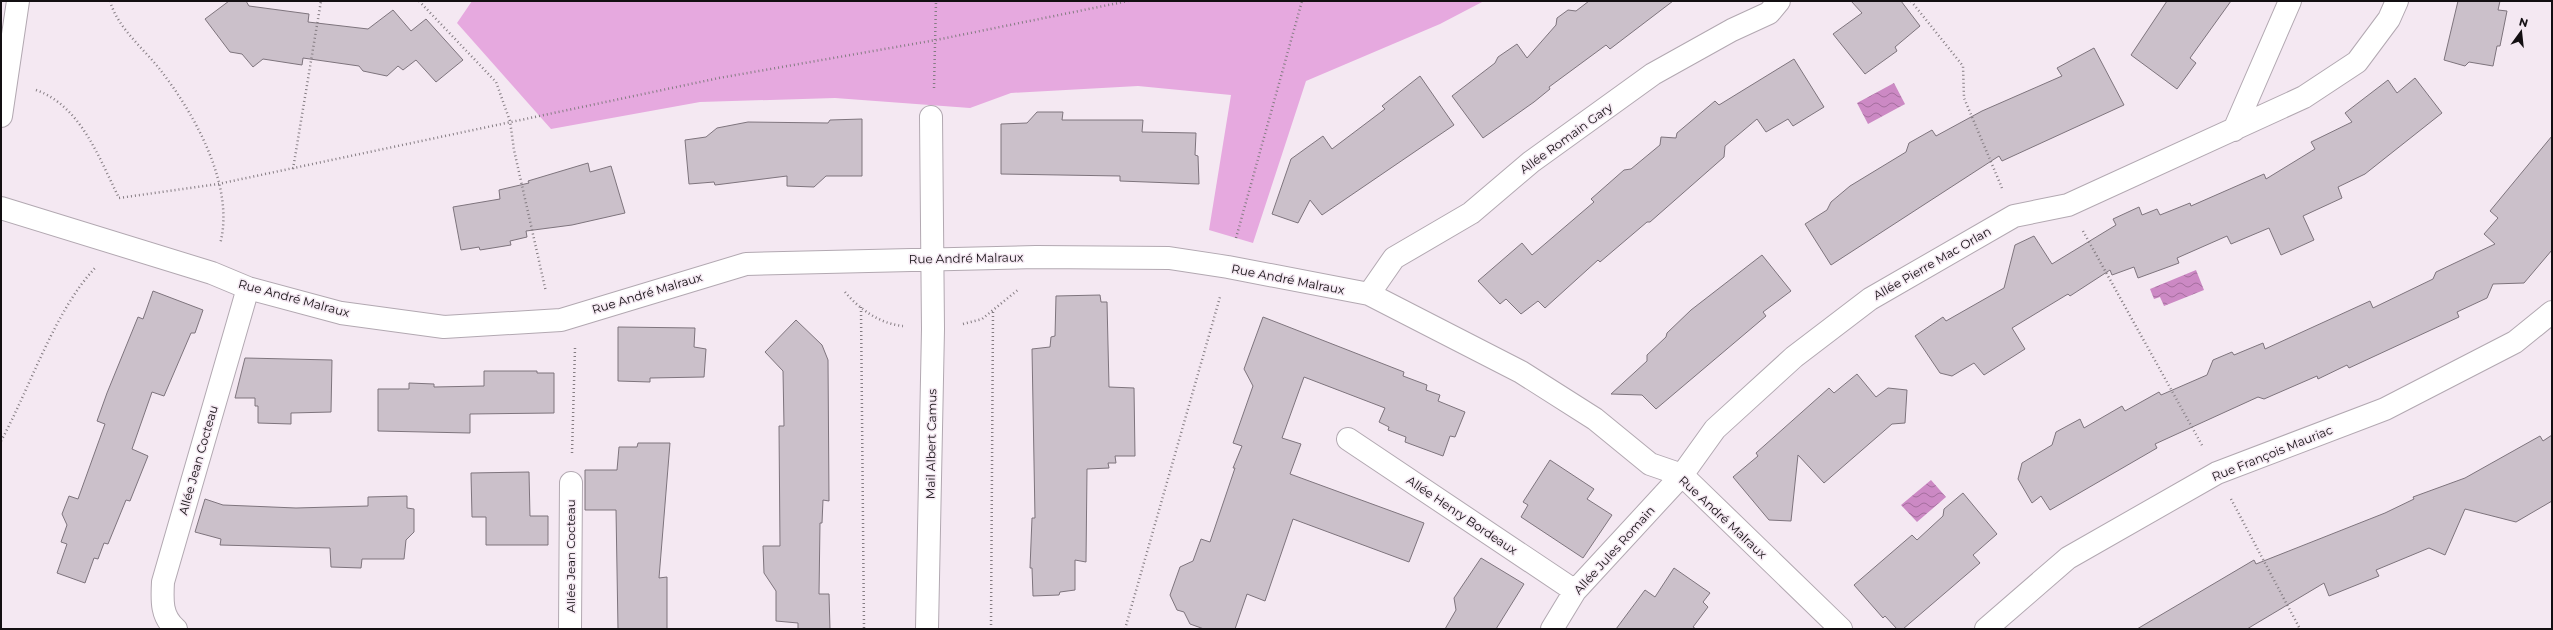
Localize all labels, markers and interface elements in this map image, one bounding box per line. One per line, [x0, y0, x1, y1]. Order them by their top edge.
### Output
north arrow [2501, 12, 2541, 52]
text: N [2517, 14, 2530, 30]
street label: Allée Romain Gary [1517, 99, 1616, 177]
street label: Allée Pierre Mac Orlan [1871, 223, 1993, 303]
street label: Rue André Malraux [909, 249, 1024, 266]
street label: Rue André Malraux [1230, 261, 1346, 297]
street label: Rue André Malraux [590, 269, 705, 317]
street label: Rue André Malraux [237, 276, 352, 320]
street label: Mail Albert Camus [923, 388, 939, 499]
street label: Allée Jean Cocteau [175, 403, 221, 517]
street label: Rue François Mauriac [2209, 422, 2335, 484]
street label: Allée Henry Bordeaux [1404, 472, 1521, 558]
street label: Rue André Malraux [1676, 472, 1770, 562]
street label: Allée Jean Cocteau [563, 499, 578, 613]
street label: Allée Jules Romain [1570, 503, 1658, 597]

